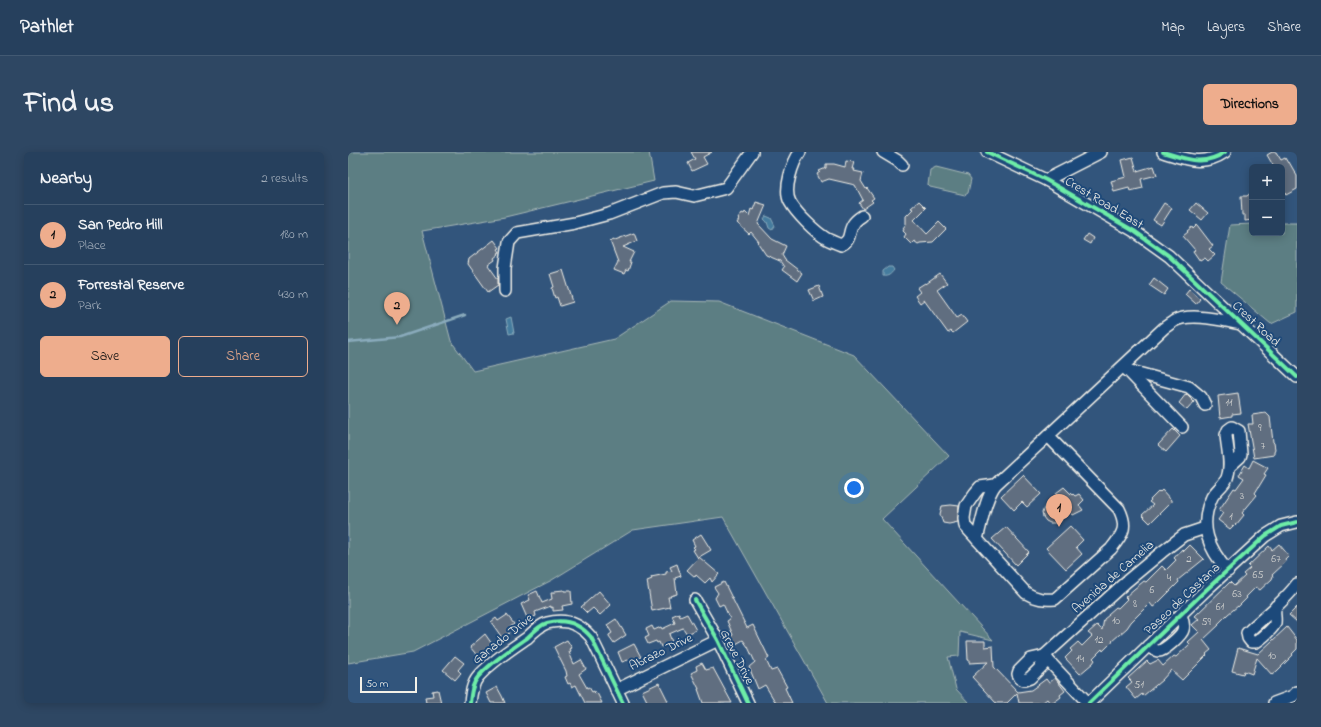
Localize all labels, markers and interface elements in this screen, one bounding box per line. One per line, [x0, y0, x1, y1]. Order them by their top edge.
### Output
text: Pathlet [20, 14, 74, 41]
text: Map [1161, 17, 1185, 38]
text: Layers [1207, 17, 1245, 38]
text: Share [1267, 17, 1301, 38]
text: Find us [24, 84, 114, 125]
button: Directions [1203, 84, 1297, 125]
map controls [1249, 164, 1285, 236]
button: + [1249, 164, 1285, 200]
text: Nearby [40, 166, 92, 191]
text: 2 results [261, 169, 308, 188]
street label: Crest Road East [1061, 172, 1147, 234]
button: − [1249, 200, 1285, 236]
text: San Pedro Hill [78, 214, 162, 236]
text: 1 [51, 225, 55, 244]
text: 180 m [280, 225, 308, 244]
text: Place [78, 236, 106, 255]
text: Forrestal Reserve [78, 274, 184, 296]
text: 2 [50, 285, 56, 304]
text: 430 m [278, 285, 308, 304]
pin: 2 [384, 292, 410, 325]
text: Park [78, 296, 102, 315]
street label: Crest Road [1228, 297, 1285, 352]
button: Save [40, 336, 170, 377]
button: Share [178, 336, 308, 377]
house number: 11 [1226, 395, 1233, 411]
house number: 9 [1258, 420, 1262, 436]
house number: 7 [1261, 438, 1266, 454]
your location [844, 478, 864, 498]
house number: 3 [1240, 488, 1245, 504]
pin: 1 [1046, 494, 1072, 527]
house number: 1 [1229, 509, 1233, 525]
street label: Avenida de Camelia [1068, 536, 1158, 618]
house number: 2 [1186, 551, 1192, 567]
house number: 67 [1271, 551, 1281, 567]
street label: Paseo de Castana [1140, 559, 1224, 639]
house number: 65 [1252, 567, 1264, 583]
house number: 4 [1167, 570, 1172, 586]
house number: 6 [1150, 582, 1155, 598]
house number: 63 [1232, 586, 1242, 602]
house number: 8 [1133, 596, 1137, 612]
house number: 61 [1216, 599, 1225, 615]
street label: Ganado Drive [468, 609, 538, 669]
house number: 10 [1112, 613, 1120, 629]
house number: 59 [1201, 614, 1211, 630]
street label: Greve Drive [715, 626, 759, 688]
street label: Abrazo Drive [626, 628, 696, 676]
house number: 12 [1095, 632, 1104, 648]
house number: 10 [1268, 648, 1276, 664]
house number: 14 [1076, 651, 1084, 667]
scale bar [360, 675, 417, 694]
text: 50 m [366, 676, 388, 692]
house number: 51 [1134, 677, 1144, 693]

